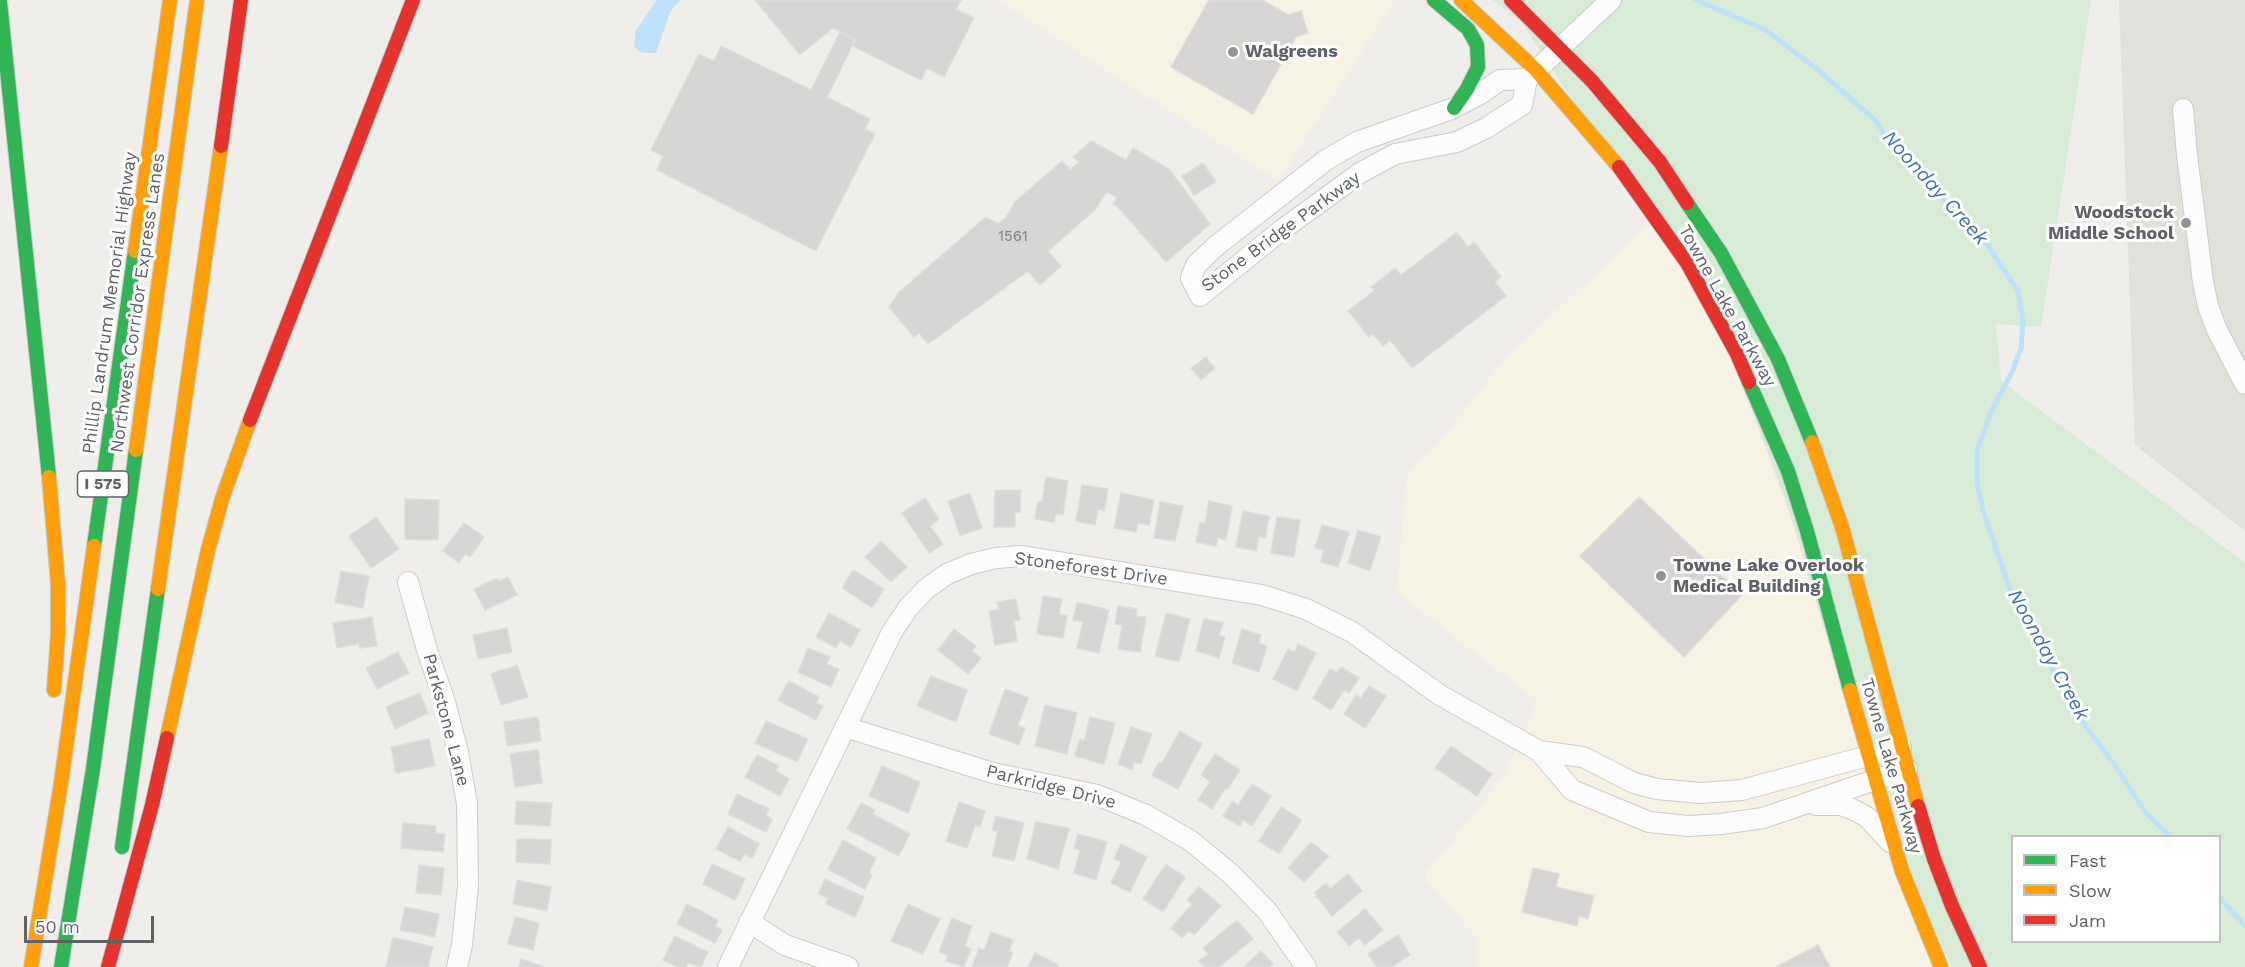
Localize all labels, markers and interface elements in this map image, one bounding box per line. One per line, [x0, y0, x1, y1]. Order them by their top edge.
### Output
place label: Walgreens [1245, 41, 1338, 63]
marker: Walgreens [1226, 45, 1240, 59]
water label: Noonday Creek [1877, 126, 1993, 250]
street label: Phillip Landrum Memorial Highway [78, 150, 142, 456]
street label: Northwest Corridor Express Lanes [106, 152, 170, 454]
street label: Stone Bridge Parkway [1197, 167, 1365, 297]
place label: Woodstock Middle School [2048, 202, 2174, 244]
marker: Woodstock Middle School [2179, 216, 2193, 230]
street label: Towne Lake Parkway [1673, 221, 1781, 391]
house number: 1561 [998, 228, 1028, 246]
road number: I 575 [78, 471, 128, 497]
street label: Stoneforest Drive [1013, 548, 1169, 590]
place label: Towne Lake Overlook Medical Building [1673, 555, 1864, 598]
marker: Towne Lake Overlook Medical Building [1654, 569, 1668, 583]
water label: Noonday Creek [2002, 585, 2094, 725]
street label: Parkstone Lane [418, 651, 474, 789]
street label: Towne Lake Parkway [1856, 676, 1926, 856]
street label: Parkridge Drive [984, 760, 1118, 814]
legend [2011, 835, 2221, 943]
text: Fast [2069, 850, 2106, 871]
text: Slow [2069, 880, 2112, 901]
scale bar [27, 904, 158, 942]
text: Jam [2069, 910, 2106, 931]
text: 50 m [35, 916, 80, 937]

